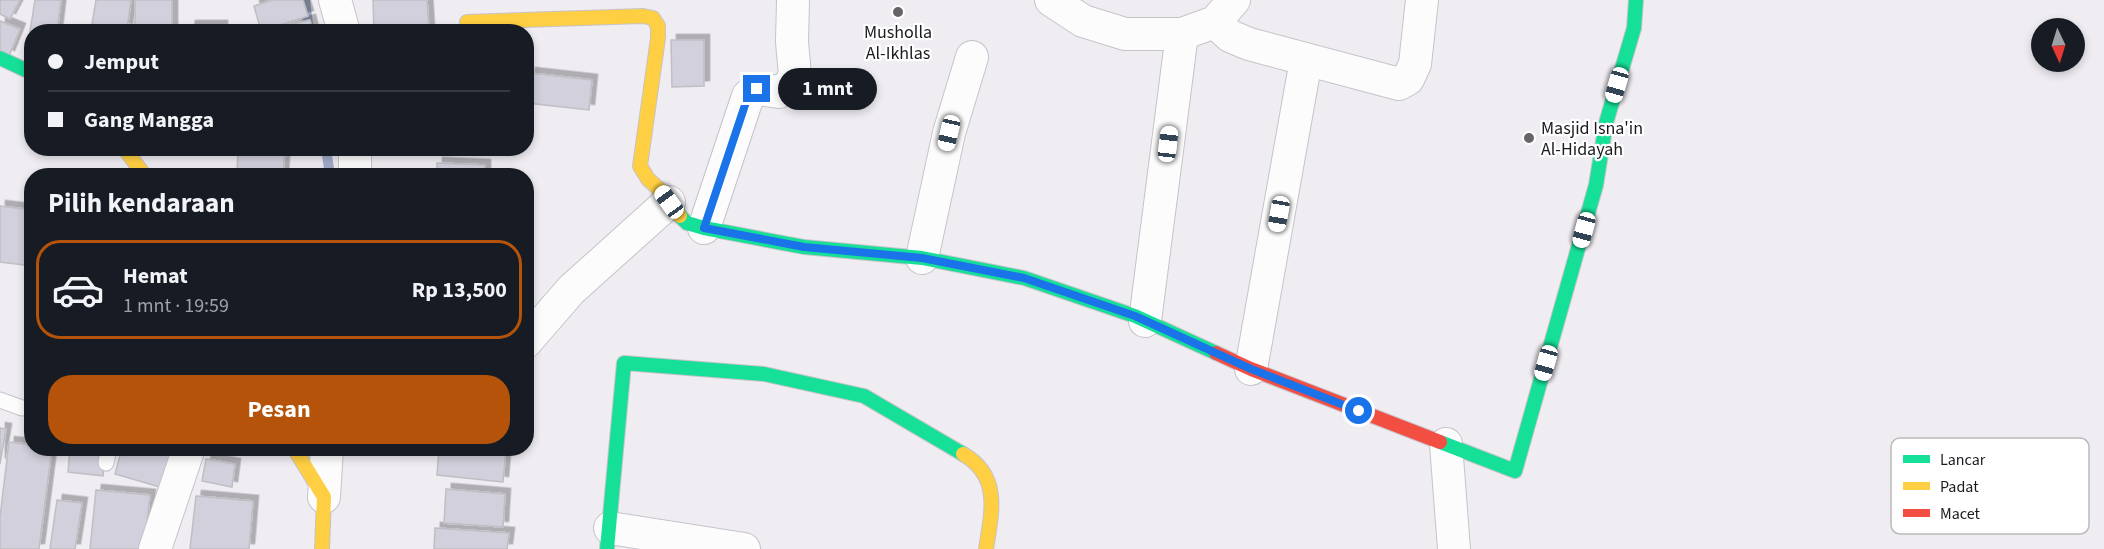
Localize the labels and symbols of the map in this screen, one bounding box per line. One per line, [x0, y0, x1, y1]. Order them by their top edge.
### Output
marker: Musholla Al-Ikhlas [891, 5, 905, 19]
north arrow [2031, 18, 2085, 72]
place label: Musholla Al-Ikhlas [864, 20, 932, 66]
car [1603, 65, 1631, 105]
callout: 1 mnt [778, 68, 877, 110]
route end [743, 75, 770, 102]
car [936, 113, 962, 153]
place label: Masjid Isna'in Al-Hidayah [1541, 116, 1643, 162]
car [1157, 125, 1179, 163]
marker: Masjid Isna'in Al-Hidayah [1522, 131, 1536, 145]
car [651, 182, 687, 222]
car [1267, 195, 1291, 233]
car [1571, 210, 1597, 250]
car [1532, 343, 1560, 383]
route start [1345, 397, 1372, 424]
legend [1891, 438, 2089, 534]
text: Lancar [1940, 449, 1986, 471]
text: Padat [1940, 476, 1979, 498]
text: Macet [1940, 503, 1980, 525]

